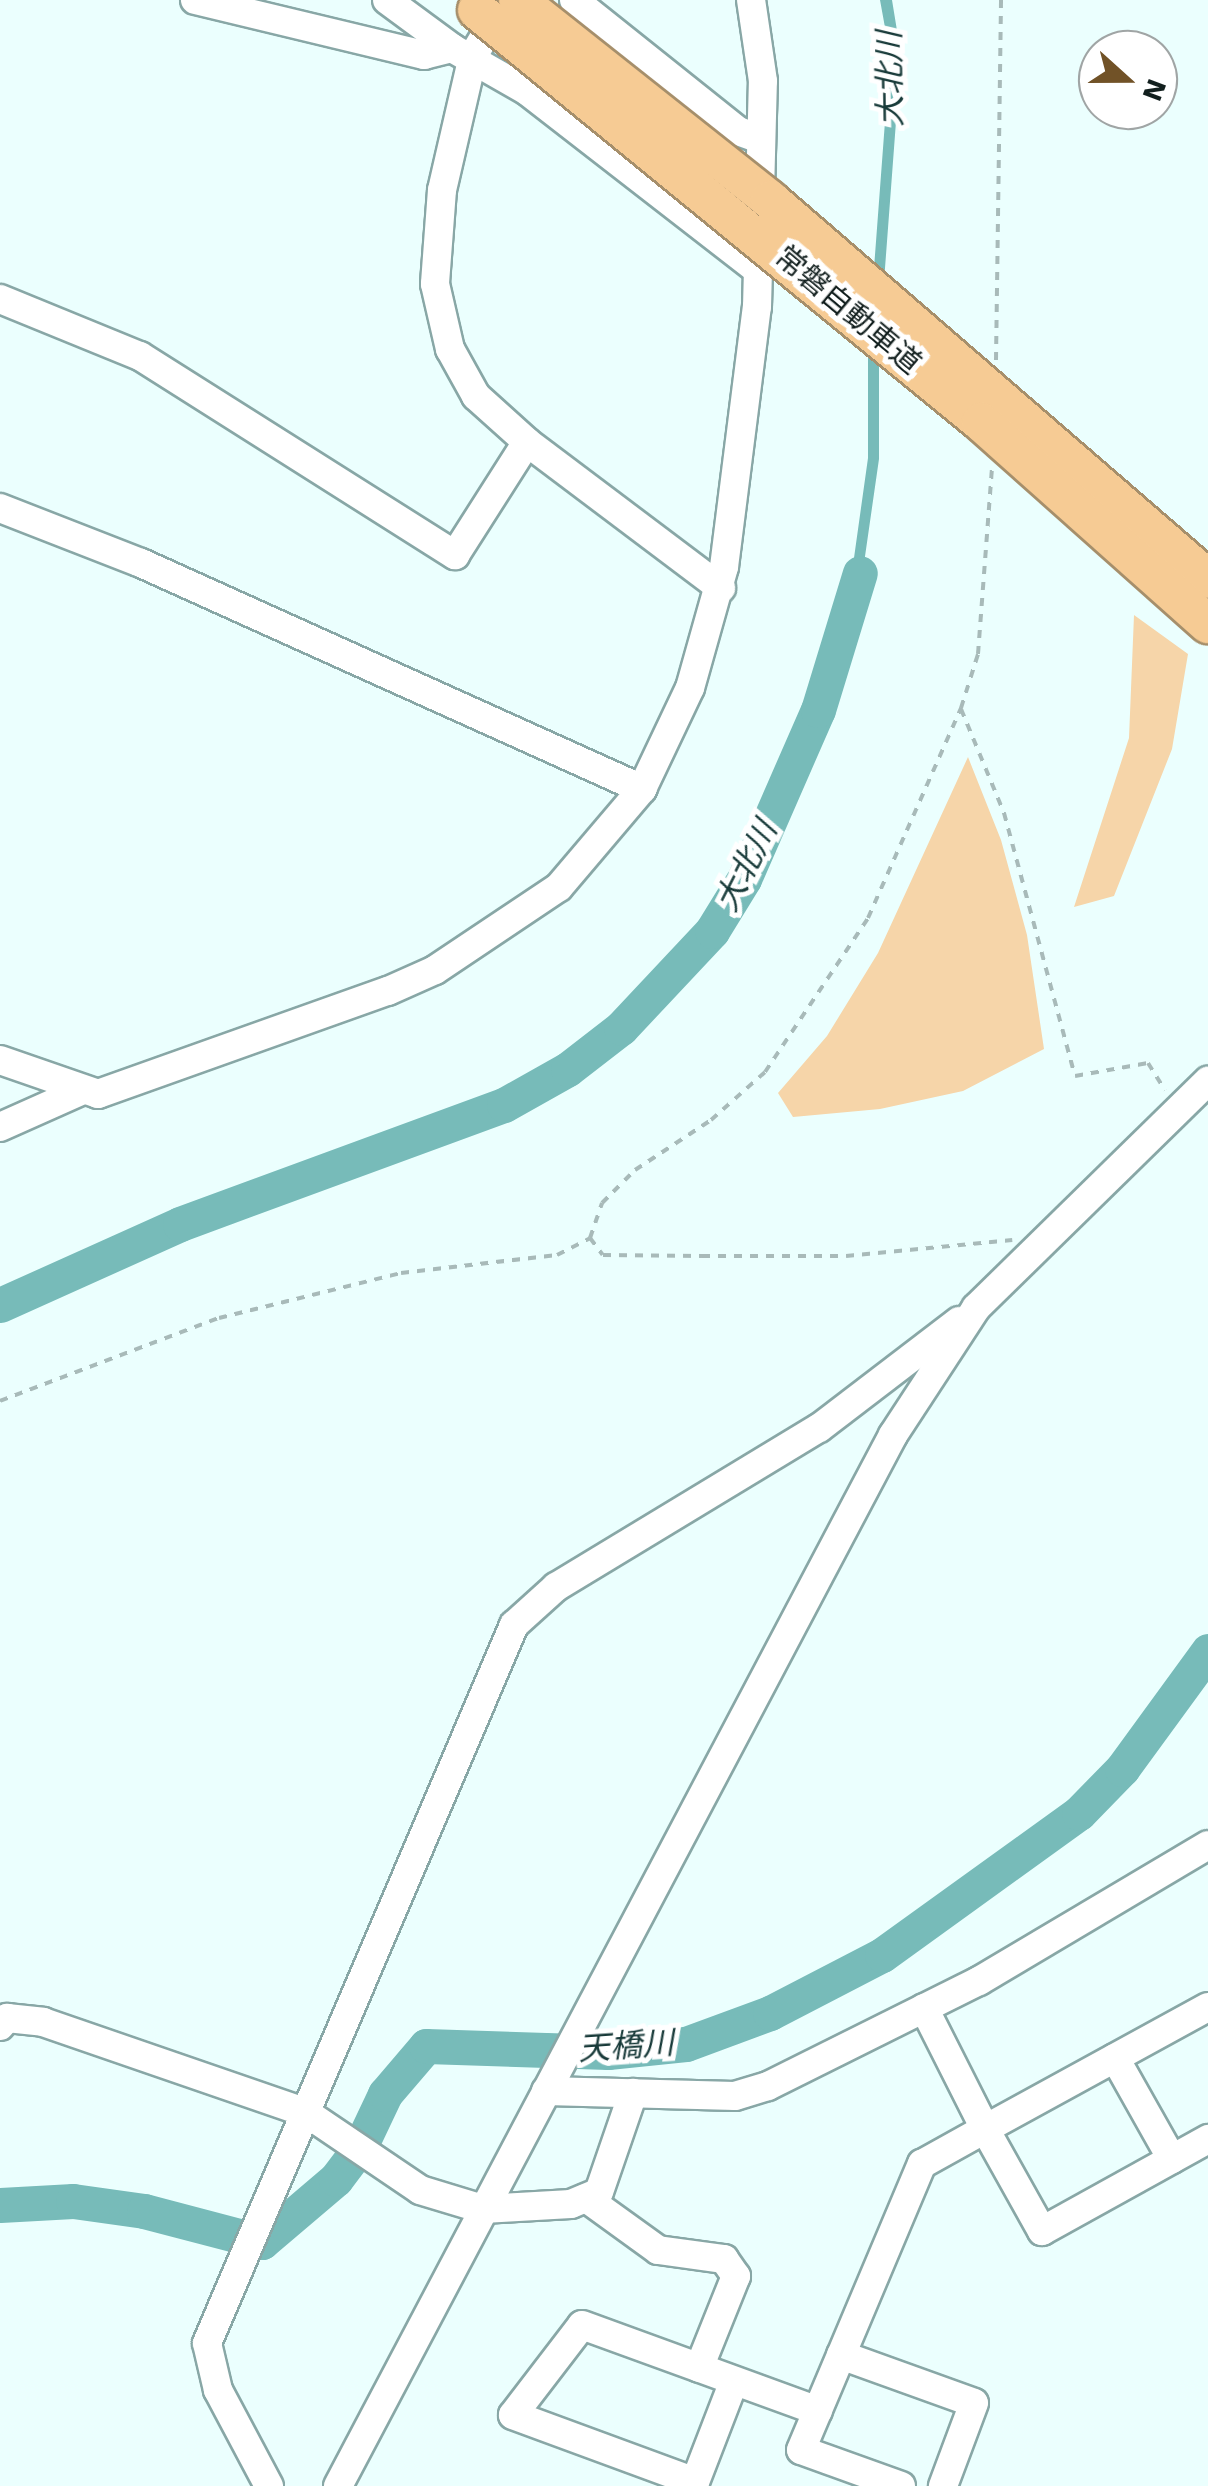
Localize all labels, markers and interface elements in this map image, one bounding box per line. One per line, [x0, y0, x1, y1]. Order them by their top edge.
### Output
north arrow [1078, 30, 1178, 130]
water label: 大北川 [870, 31, 910, 127]
text: N [1135, 75, 1174, 106]
street label: 常磐自動車道 [767, 238, 929, 382]
water label: 大北川 [707, 815, 785, 917]
water label: 天橋川 [577, 2023, 675, 2069]

